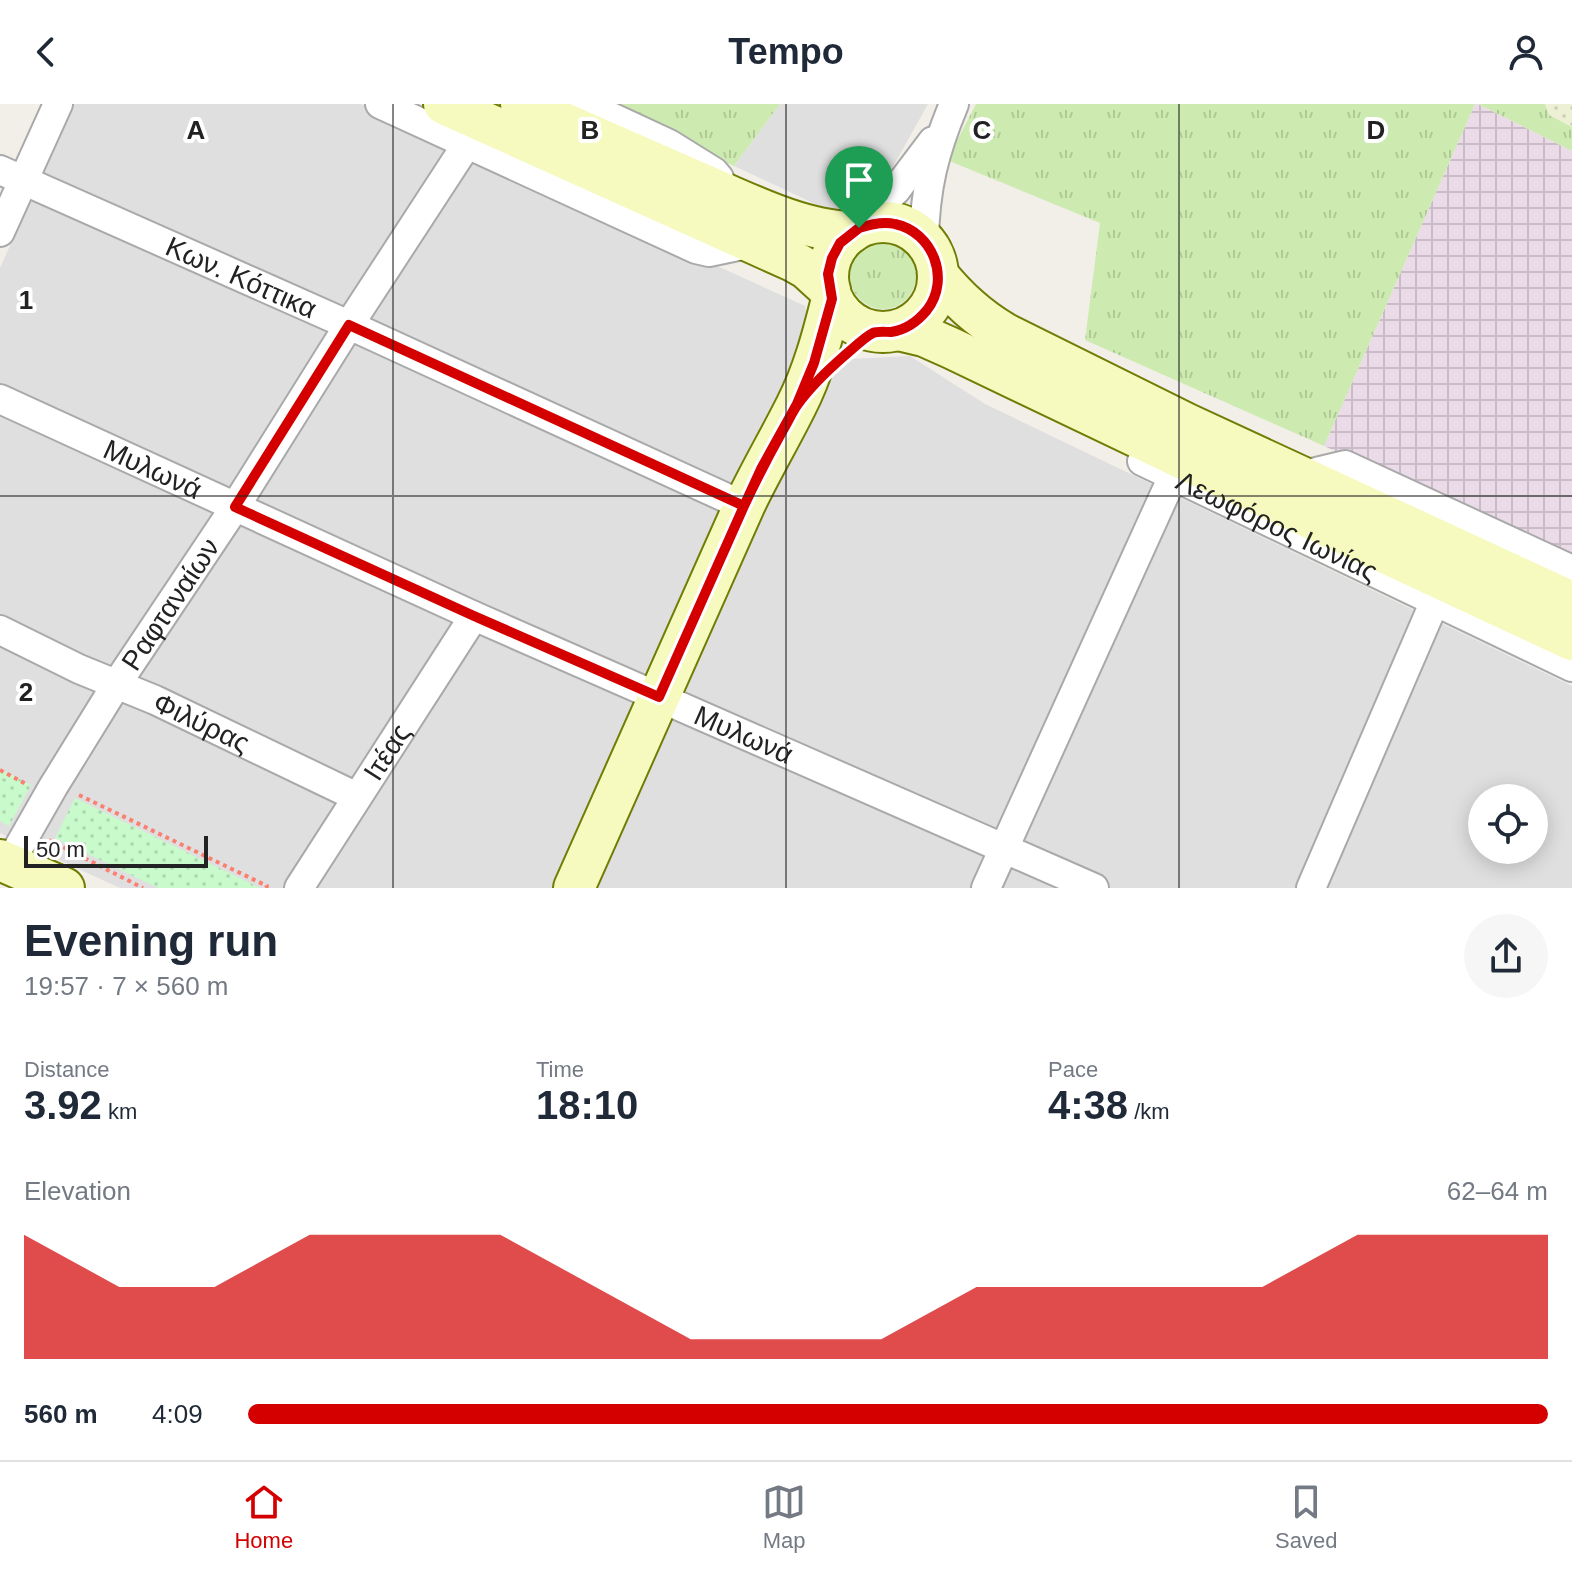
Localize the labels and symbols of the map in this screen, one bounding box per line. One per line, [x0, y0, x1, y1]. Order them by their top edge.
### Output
text: A [187, 115, 206, 145]
text: B [581, 115, 599, 145]
text: C [973, 115, 992, 145]
text: D [1367, 115, 1385, 145]
pin [825, 146, 893, 228]
street label: Κων. Κόττικα [161, 231, 321, 325]
text: 1 [19, 285, 33, 315]
street label: Μυλωνά [99, 434, 206, 505]
street label: Λεωφόρος Ιωνίας [1172, 465, 1383, 588]
street label: Ραφταναίων [115, 533, 226, 676]
text: 2 [19, 677, 33, 707]
street label: Φιλύρας [148, 687, 255, 759]
street label: Μυλωνά [690, 700, 798, 770]
street label: Ιτέας [358, 718, 417, 786]
scale bar [24, 832, 208, 868]

